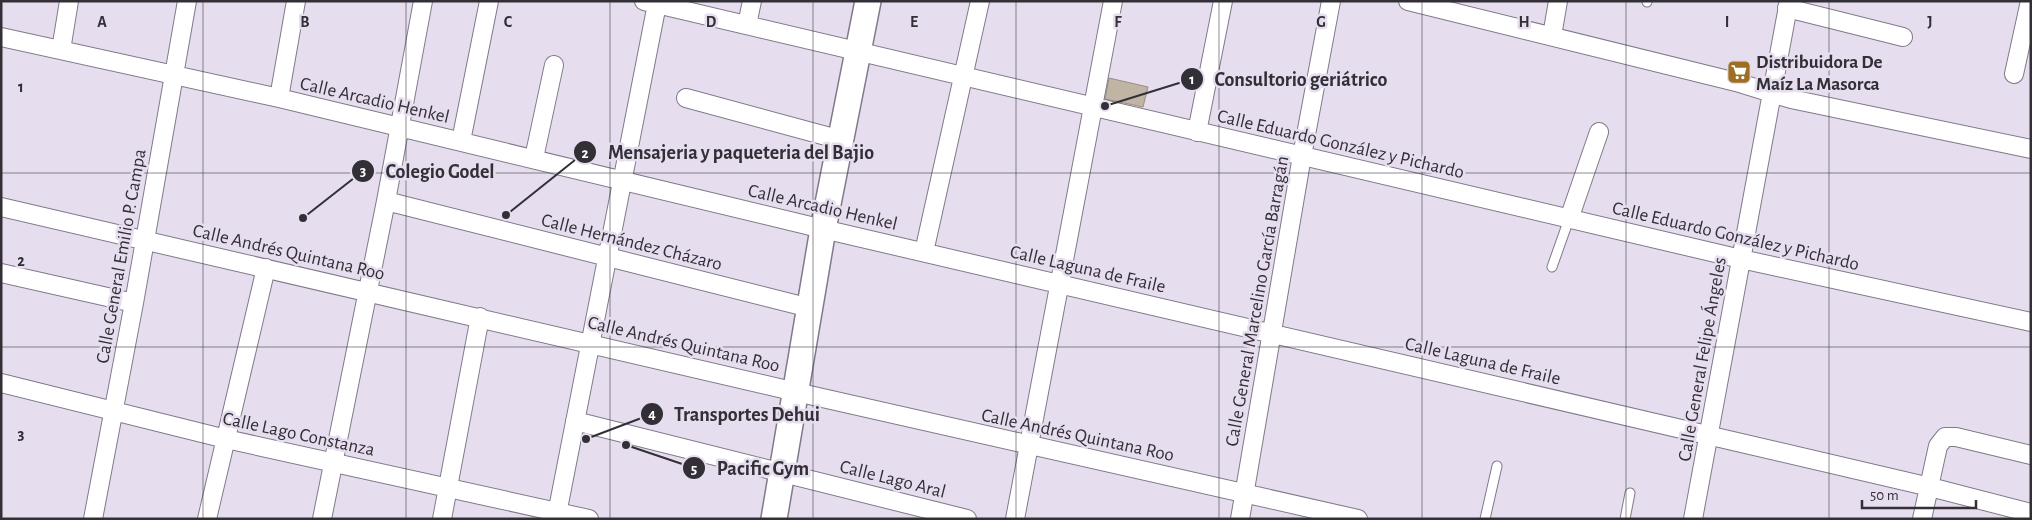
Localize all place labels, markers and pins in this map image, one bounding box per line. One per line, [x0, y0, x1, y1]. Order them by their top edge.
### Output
place label: Distribuidora De Maíz La Masorca [1756, 53, 1883, 94]
supermarket icon: Distribuidora De Maíz La Masorca [1726, 59, 1752, 85]
callout: Consultorio geriátrico [1180, 61, 1398, 96]
callout: Mensajeria y paqueteria del Bajio [573, 135, 884, 170]
callout: Colegio Godel [351, 153, 505, 188]
callout: Transportes Dehui [639, 397, 830, 432]
callout: Pacific Gym [682, 451, 819, 486]

